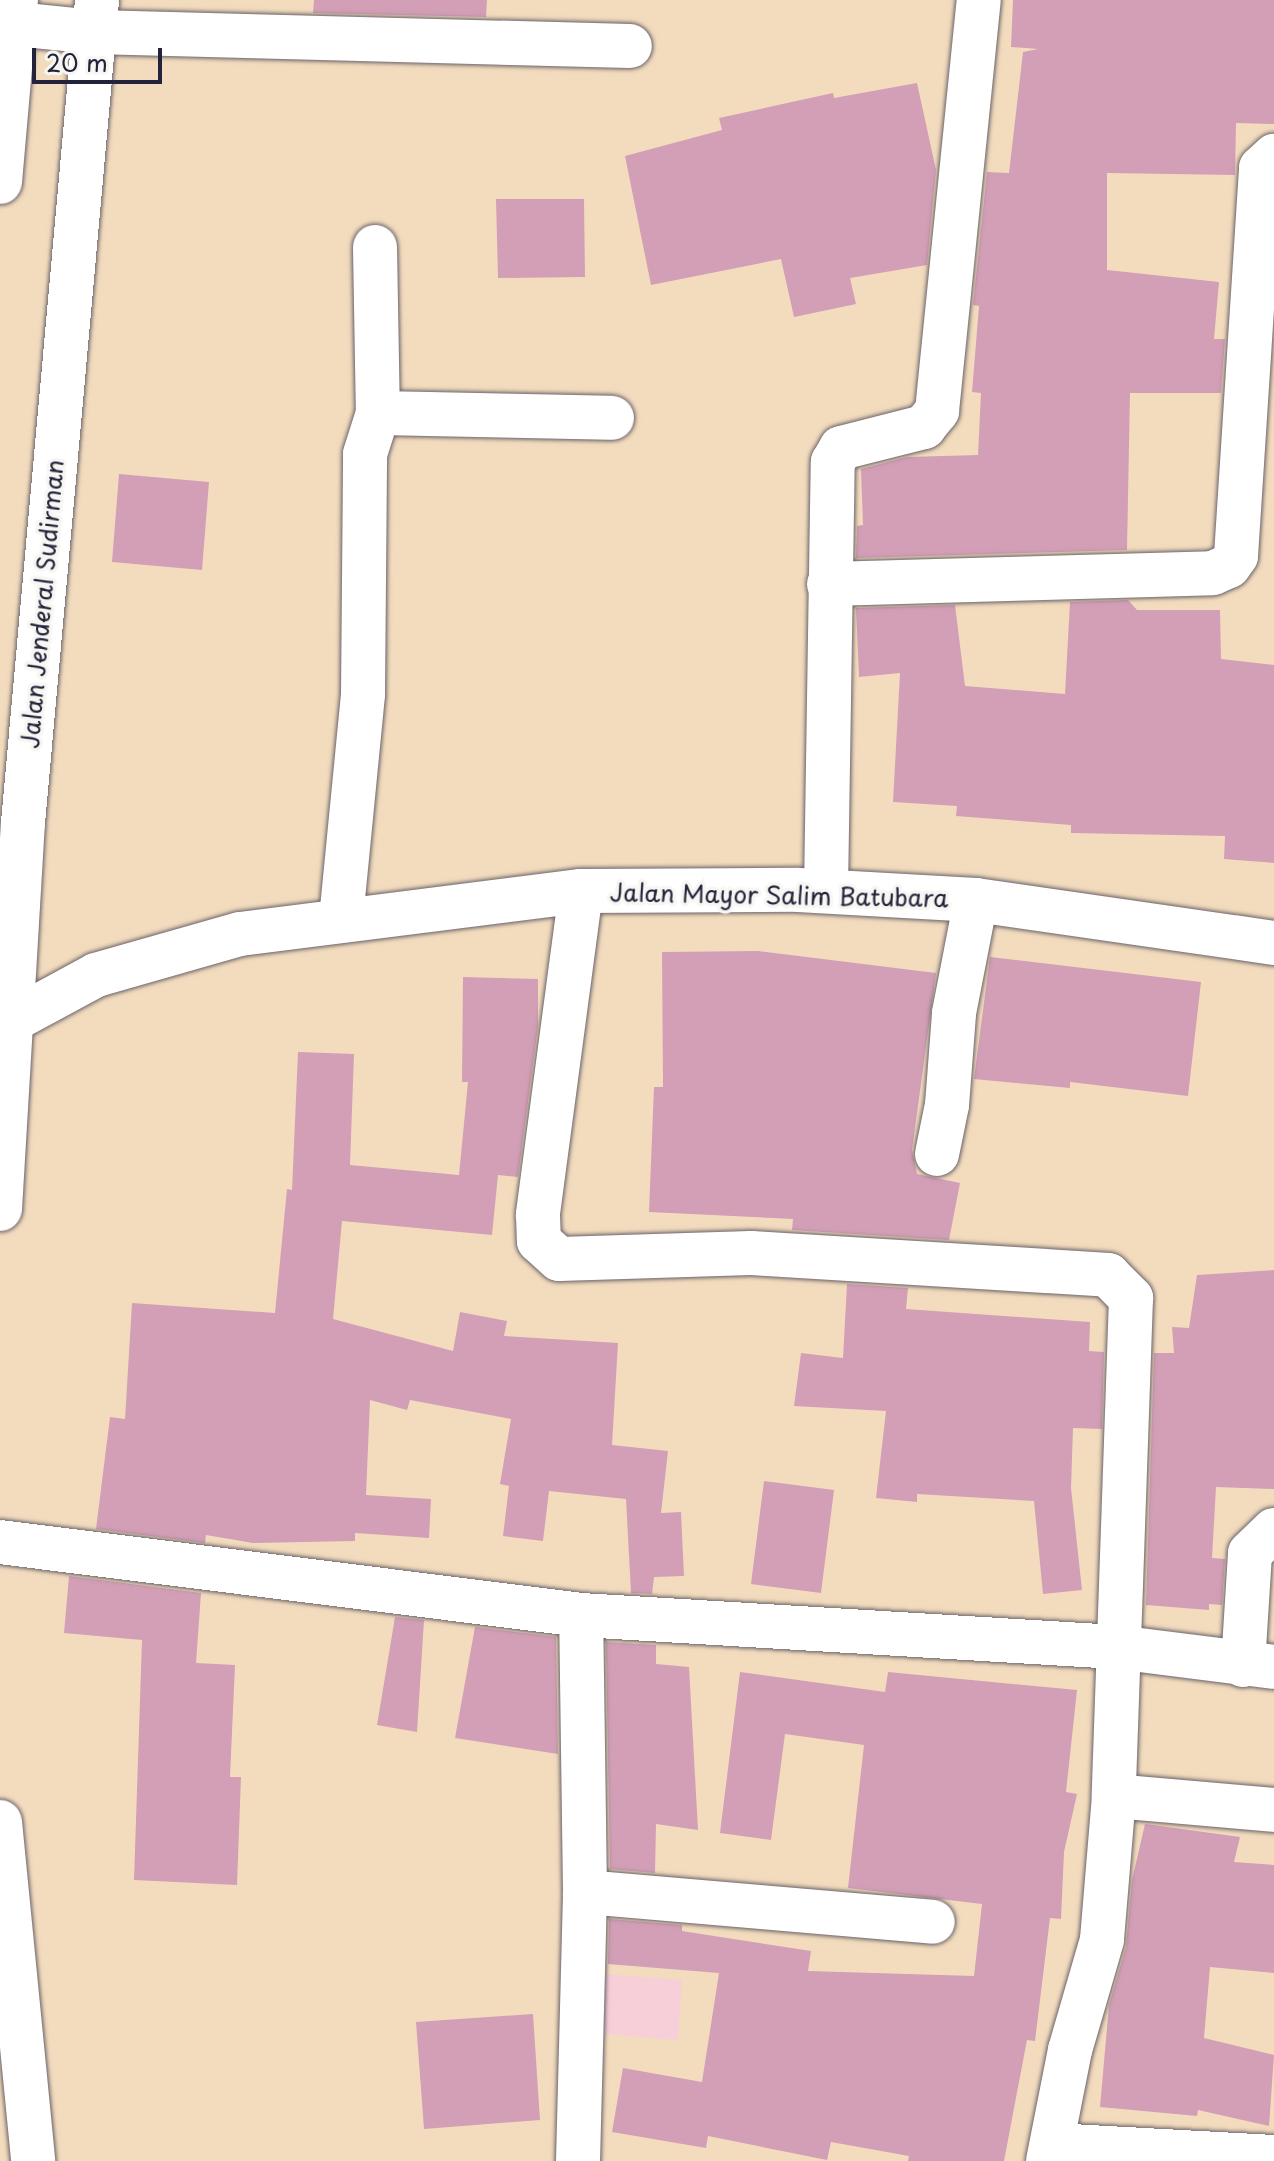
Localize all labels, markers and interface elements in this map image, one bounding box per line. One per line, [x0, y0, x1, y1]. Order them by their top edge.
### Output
scale bar [36, 32, 166, 82]
text: 20 m [46, 44, 108, 80]
street label: Jalan Jenderal Sudirman [15, 458, 69, 750]
street label: Jalan Mayor Salim Batubara [608, 878, 950, 912]

